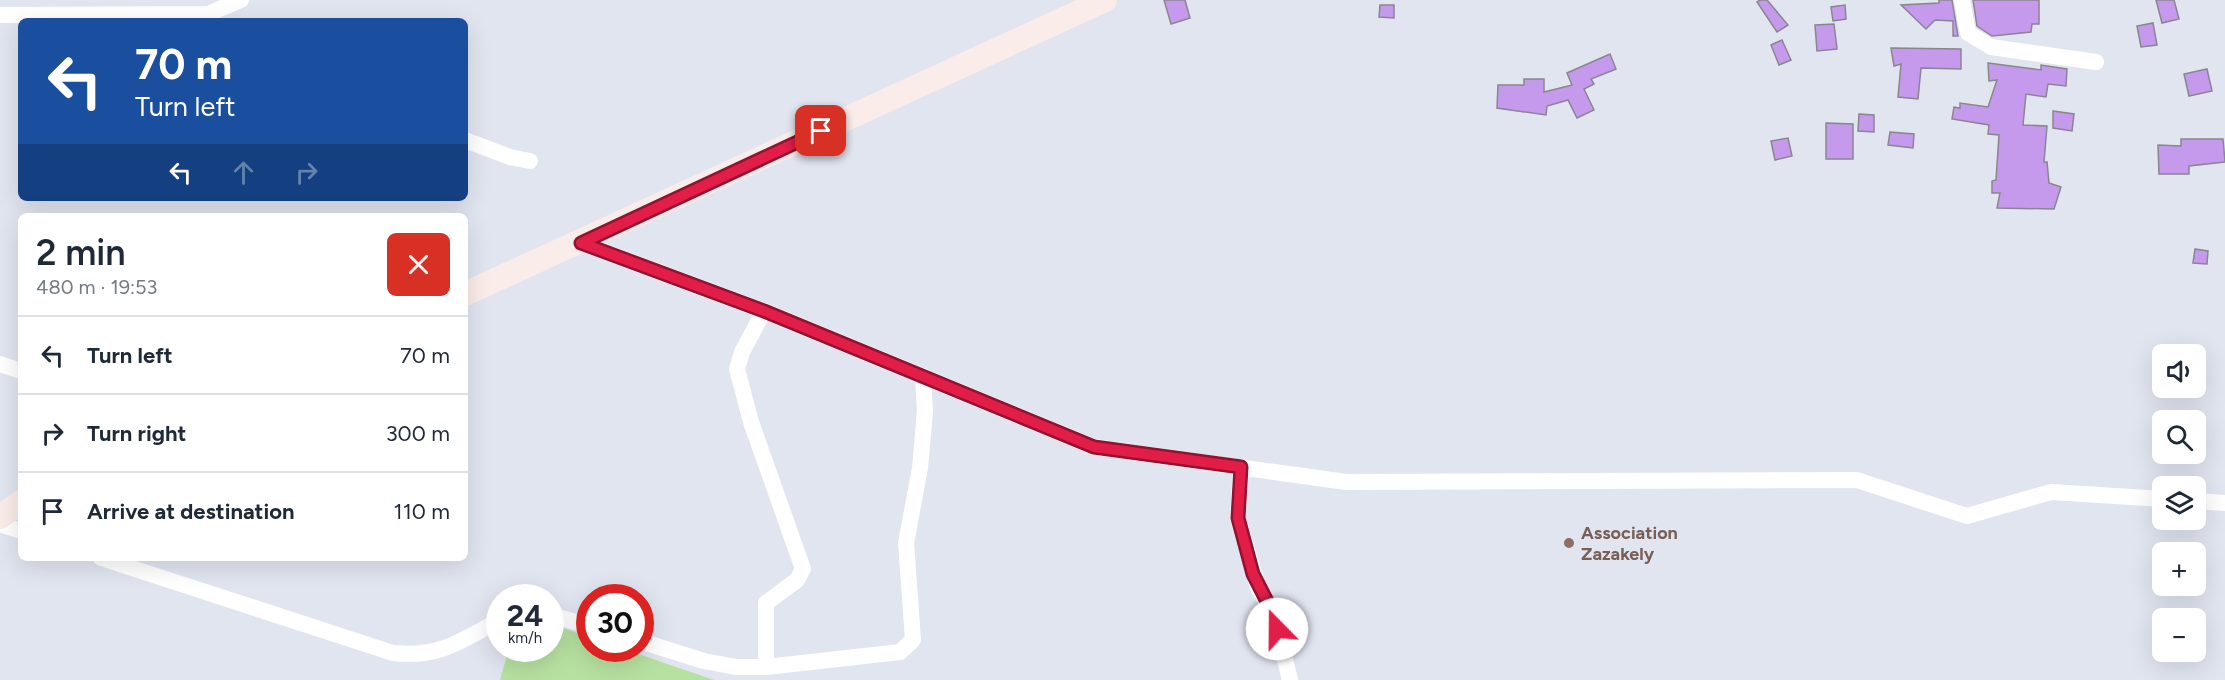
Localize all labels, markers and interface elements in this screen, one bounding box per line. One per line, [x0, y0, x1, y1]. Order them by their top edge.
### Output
text: 70 m [135, 39, 232, 90]
icon: left [36, 42, 114, 120]
text: Turn left [135, 90, 235, 123]
pin [795, 105, 846, 156]
icon: arrive [804, 114, 837, 147]
icon: left [164, 156, 197, 189]
icon: ahead [227, 156, 260, 189]
icon: right [290, 156, 323, 189]
text: 2 min [36, 231, 126, 274]
button: close [387, 233, 450, 296]
text: 480 m · 19:53 [36, 275, 157, 299]
icon: left [36, 339, 69, 372]
text: Turn left [87, 342, 173, 369]
text: 70 m [400, 342, 450, 369]
map controls [2152, 344, 2206, 662]
button: sound [2152, 344, 2206, 398]
button: search [2152, 410, 2206, 464]
icon: right [36, 417, 69, 450]
text: Turn right [87, 420, 186, 447]
text: 300 m [386, 420, 450, 447]
button: layers [2152, 476, 2206, 530]
icon: arrive [36, 495, 69, 528]
text: Arrive at destination [87, 498, 295, 525]
text: 110 m [394, 498, 450, 525]
place label: Association Zazakely [1581, 522, 1678, 565]
marker: Association Zazakely [1562, 536, 1576, 550]
button: + [2152, 542, 2206, 596]
speed limit sign: 30 [576, 584, 654, 662]
text: 24 [507, 597, 543, 634]
position arrow [1245, 597, 1309, 661]
button: − [2152, 608, 2206, 662]
text: km/h [508, 629, 542, 647]

